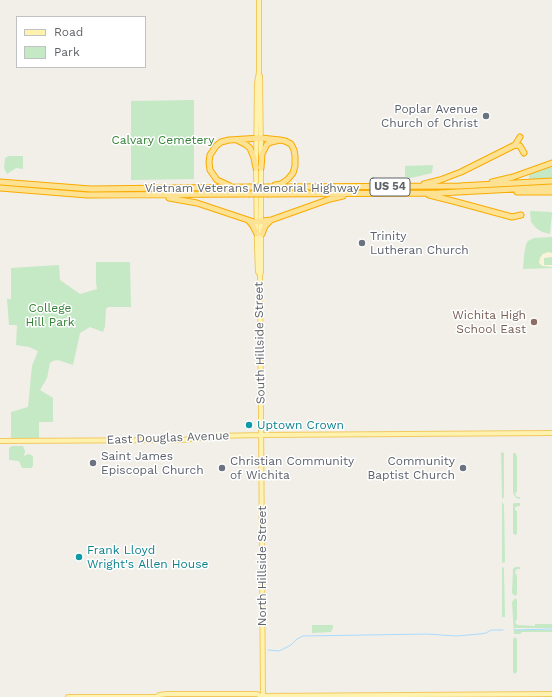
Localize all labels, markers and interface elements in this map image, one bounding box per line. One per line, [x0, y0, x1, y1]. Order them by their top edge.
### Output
legend [16, 16, 146, 68]
text: Road [54, 25, 83, 39]
text: Park [54, 45, 80, 59]
place label: Poplar Avenue Church of Christ [381, 102, 478, 130]
marker: Poplar Avenue Church of Christ [481, 111, 491, 121]
park label: Calvary Cemetery [112, 133, 214, 147]
road number: US 54 [370, 178, 410, 196]
street label: Vietnam Veterans Memorial Highway [145, 181, 359, 195]
place label: Trinity Lutheran Church [370, 229, 469, 257]
marker: Trinity Lutheran Church [357, 238, 367, 248]
street label: South Hillside Street [252, 282, 268, 404]
park label: College Hill Park [25, 301, 75, 329]
place label: Wichita High School East [452, 308, 526, 336]
marker: Wichita High School East [529, 317, 539, 327]
place label: Uptown Crown [257, 418, 344, 432]
marker: Uptown Crown [244, 420, 254, 430]
street label: East Douglas Avenue [106, 429, 230, 447]
place label: Saint James Episcopal Church [101, 449, 204, 477]
place label: Christian Community of Wichita [230, 454, 354, 482]
place label: Community Baptist Church [367, 454, 455, 482]
marker: Saint James Episcopal Church [88, 458, 98, 468]
marker: Christian Community of Wichita [217, 463, 227, 473]
marker: Community Baptist Church [458, 463, 468, 473]
street label: North Hillside Street [255, 506, 269, 626]
place label: Frank Lloyd Wright's Allen House [87, 543, 208, 571]
marker: Frank Lloyd Wright's Allen House [74, 552, 84, 562]

